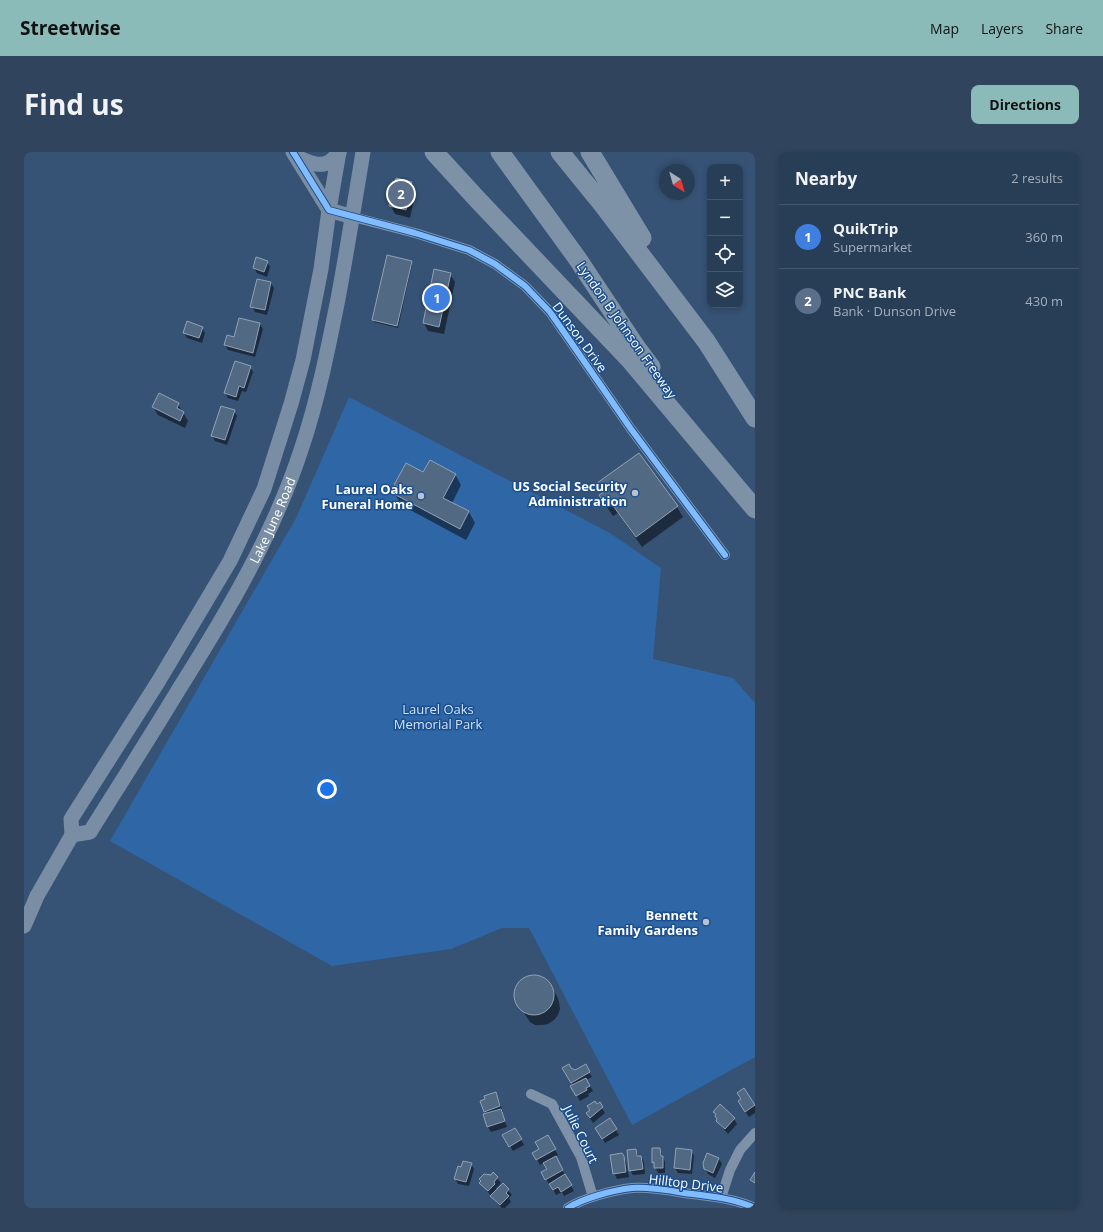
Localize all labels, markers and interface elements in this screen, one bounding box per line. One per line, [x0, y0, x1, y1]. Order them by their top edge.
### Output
text: Streetwise [20, 15, 121, 41]
text: Map [930, 19, 959, 38]
text: Layers [981, 19, 1023, 38]
text: Share [1045, 19, 1083, 38]
text: Find us [24, 85, 124, 123]
button: Directions [971, 85, 1079, 124]
north arrow [659, 164, 695, 200]
map controls [707, 164, 743, 308]
button: + [707, 164, 743, 200]
text: Nearby [795, 167, 857, 190]
text: 2 results [1011, 169, 1063, 187]
pin: 2 [388, 179, 414, 209]
button: − [707, 200, 743, 236]
text: QuikTrip [833, 218, 898, 238]
text: 1 [804, 228, 812, 246]
text: 360 m [1025, 228, 1063, 246]
button: locate [707, 236, 743, 272]
text: Supermarket [833, 238, 912, 256]
street label: Lyndon B Johnson Freeway [573, 258, 681, 402]
button: layers [707, 272, 743, 308]
text: PNC Bank [833, 282, 906, 302]
pin: 1 [424, 283, 450, 313]
text: 2 [804, 292, 812, 310]
text: 430 m [1025, 292, 1063, 310]
street label: Dunson Drive [548, 298, 612, 376]
text: Bank · Dunson Drive [833, 302, 956, 320]
street label: Lake June Road [245, 474, 300, 566]
place label: US Social Security Administration [513, 477, 628, 510]
place label: Laurel Oaks Funeral Home [322, 480, 413, 513]
marker: US Social Security Administration [630, 488, 640, 498]
marker: Laurel Oaks Funeral Home [416, 491, 426, 501]
park label: Laurel Oaks Memorial Park [394, 700, 482, 733]
your location [317, 779, 337, 799]
place label: Bennett Family Gardens [597, 906, 698, 939]
marker: Bennett Family Gardens [701, 917, 711, 927]
street label: Julie Court [558, 1100, 603, 1166]
street label: Hilltop Drive [648, 1169, 724, 1197]

